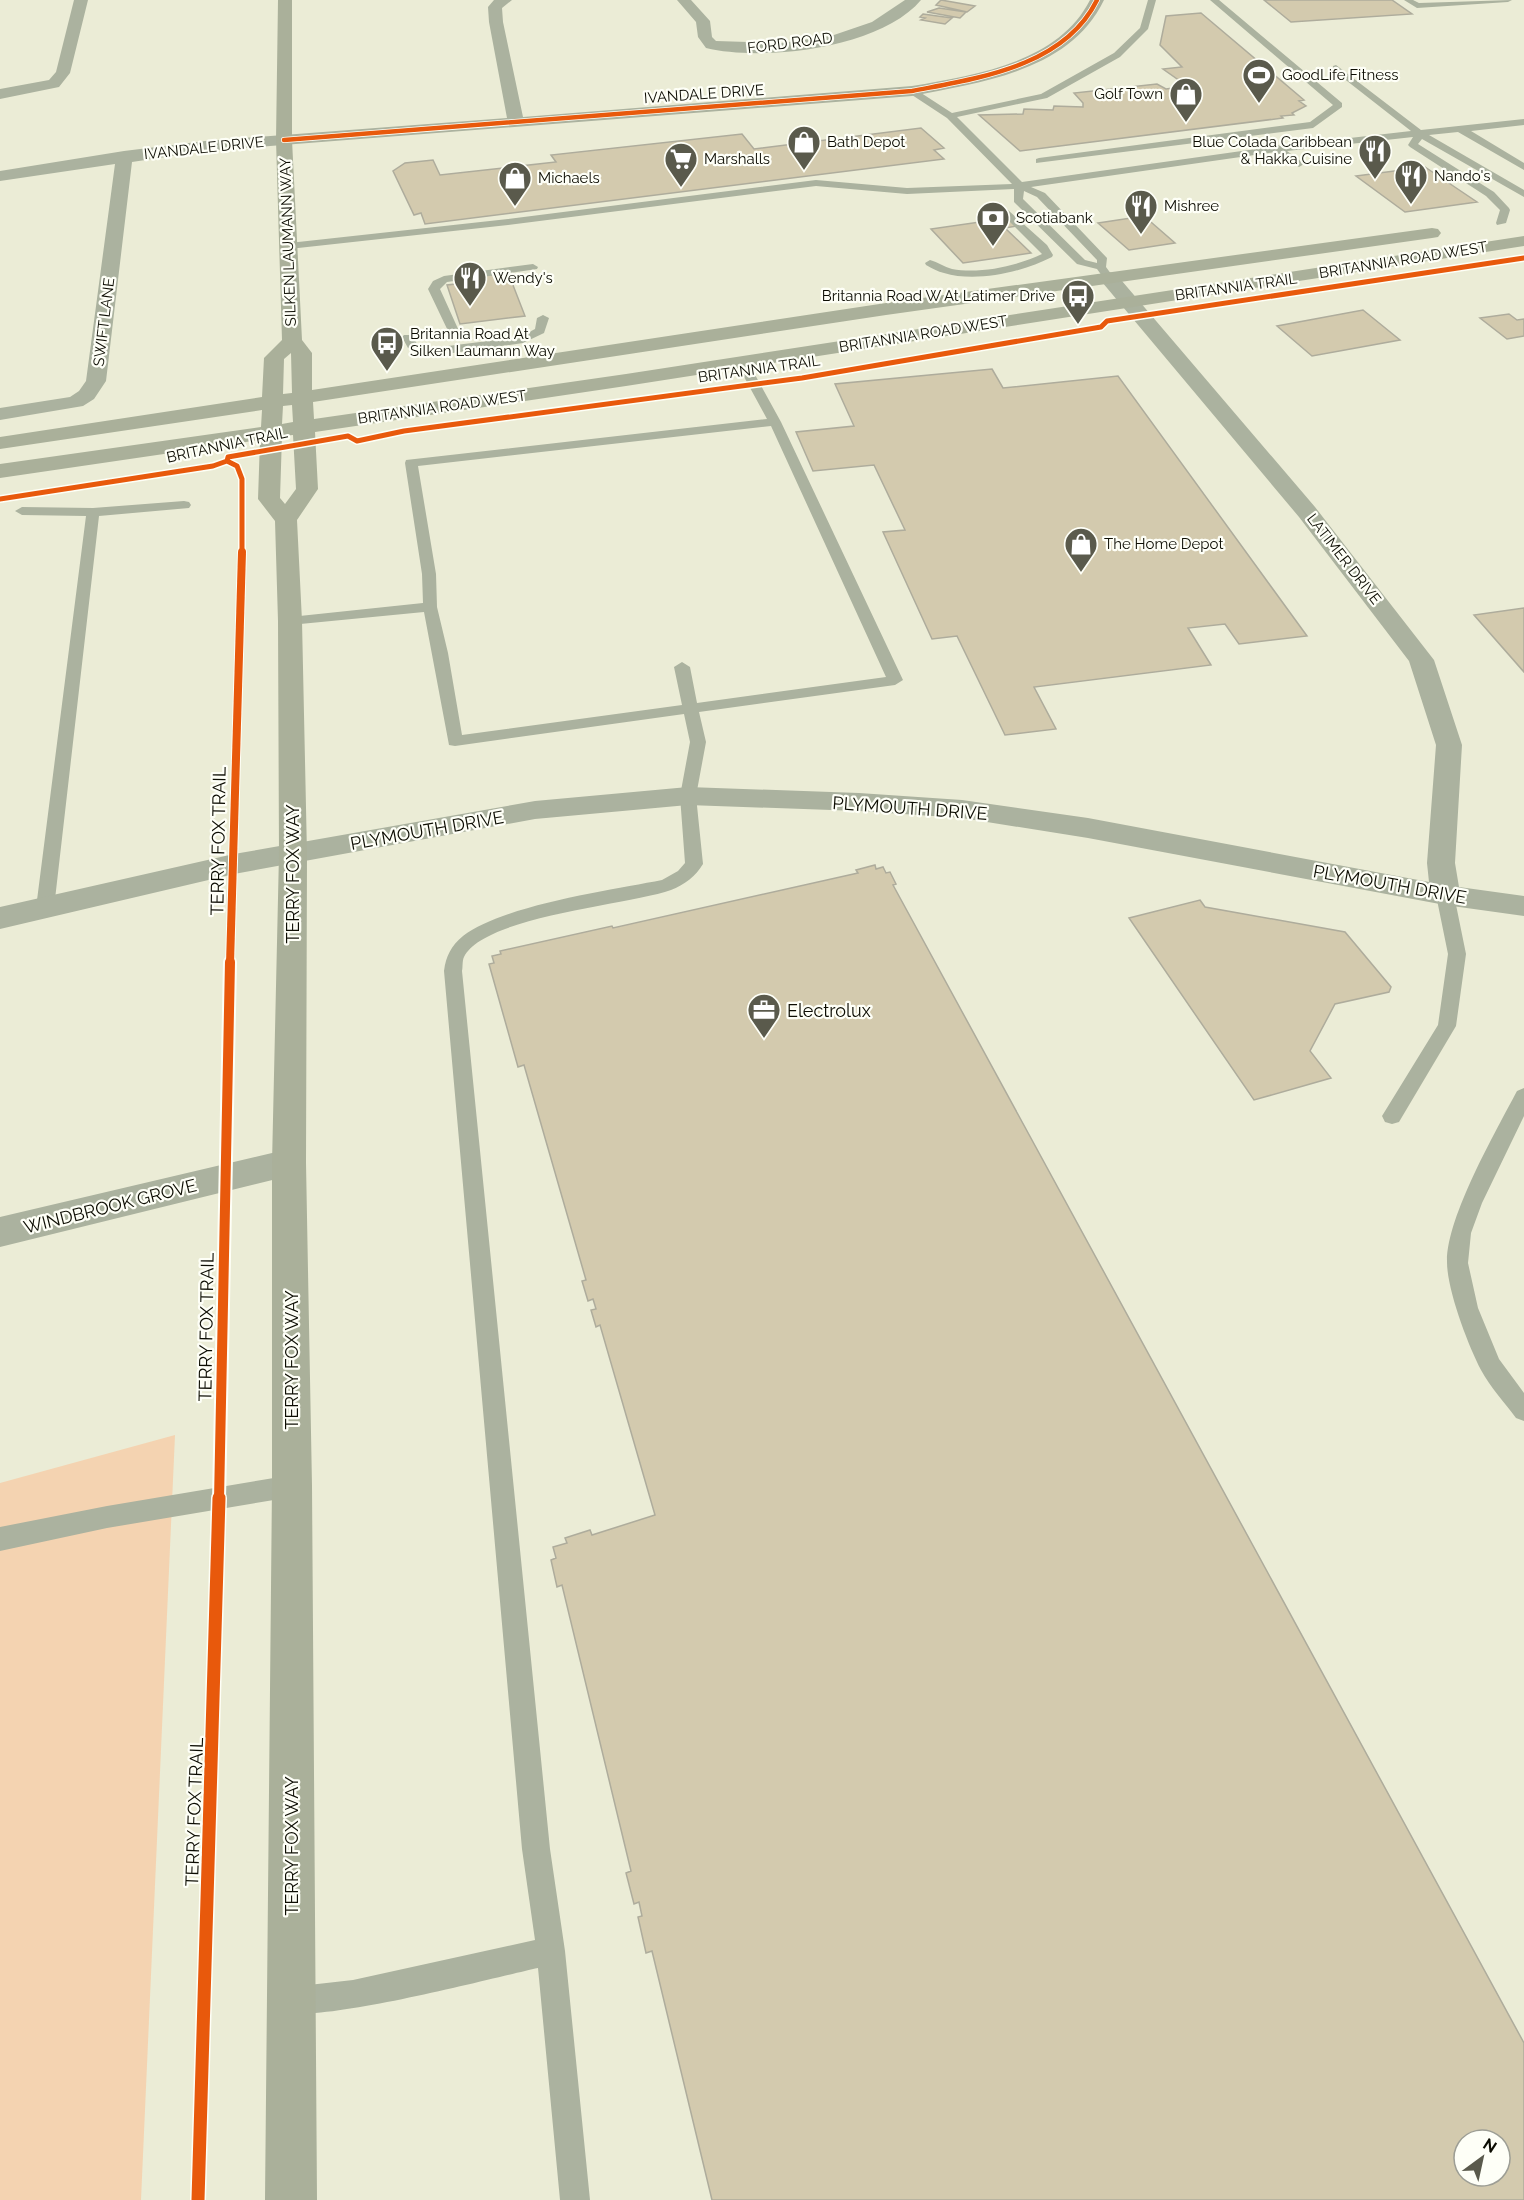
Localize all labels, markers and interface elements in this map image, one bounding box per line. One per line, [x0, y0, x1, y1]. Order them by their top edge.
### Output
street label: FORD ROAD [746, 29, 834, 57]
sports icon: GoodLife Fitness [1241, 57, 1277, 104]
place label: GoodLife Fitness [1282, 66, 1398, 84]
shop icon: Golf Town [1168, 76, 1204, 123]
street label: IVANDALE DRIVE [643, 81, 765, 107]
place label: Golf Town [1094, 85, 1163, 103]
shop icon: Bath Depot [786, 124, 822, 171]
street label: IVANDALE DRIVE [143, 133, 265, 163]
place label: Bath Depot [827, 133, 905, 151]
place label: Blue Colada Caribbean & Hakka Cuisine [1192, 133, 1352, 168]
restaurant icon: Blue Colada Caribbean & Hakka Cuisine [1357, 133, 1393, 180]
supermarket icon: Marshalls [663, 141, 699, 188]
place label: Marshalls [704, 150, 770, 168]
street label: SILKEN LAUMANN WAY [276, 157, 300, 327]
restaurant icon: Nando's [1393, 158, 1429, 205]
shop icon: Michaels [497, 160, 533, 207]
place label: Nando's [1434, 167, 1491, 185]
place label: Michaels [538, 169, 600, 187]
restaurant icon: Mishree [1123, 188, 1159, 235]
place label: Mishree [1164, 197, 1219, 215]
bank icon: Scotiabank [975, 200, 1011, 247]
place label: Scotiabank [1016, 209, 1093, 227]
street label: BRITANNIA ROAD WEST [1318, 238, 1488, 282]
restaurant icon: Wendy's [452, 260, 488, 307]
place label: Wendy's [493, 269, 553, 287]
street label: BRITANNIA TRAIL [1174, 269, 1299, 304]
street label: SWIFT LANE [90, 277, 118, 367]
bus stop icon: Britannia Road W At Latimer Drive [1060, 278, 1096, 325]
place label: Britannia Road W At Latimer Drive [822, 287, 1055, 305]
street label: BRITANNIA ROAD WEST [838, 312, 1008, 356]
bus stop icon: Britannia Road At Silken Laumann Way [369, 325, 405, 372]
place label: Britannia Road At Silken Laumann Way [410, 325, 555, 360]
street label: BRITANNIA TRAIL [697, 351, 822, 386]
street label: BRITANNIA ROAD WEST [357, 386, 527, 428]
street label: BRITANNIA TRAIL [165, 423, 289, 467]
street label: LATIMER DRIVE [1303, 510, 1385, 608]
shop icon: The Home Depot [1063, 526, 1099, 573]
place label: The Home Depot [1104, 535, 1223, 553]
street label: TERRY FOX TRAIL [206, 766, 230, 916]
street label: PLYMOUTH DRIVE [832, 792, 988, 824]
street label: TERRY FOX WAY [282, 804, 303, 944]
street label: PLYMOUTH DRIVE [349, 806, 505, 854]
street label: PLYMOUTH DRIVE [1312, 860, 1468, 908]
office icon: Electrolux [746, 992, 782, 1039]
place label: Electrolux [787, 1000, 871, 1021]
street label: WINDBROOK GROVE [21, 1174, 199, 1238]
street label: TERRY FOX TRAIL [194, 1252, 218, 1402]
street label: TERRY FOX WAY [281, 1290, 302, 1430]
street label: TERRY FOX TRAIL [181, 1737, 207, 1887]
street label: TERRY FOX WAY [281, 1776, 302, 1916]
north arrow [1452, 2128, 1512, 2188]
text: N [1480, 2135, 1500, 2157]

